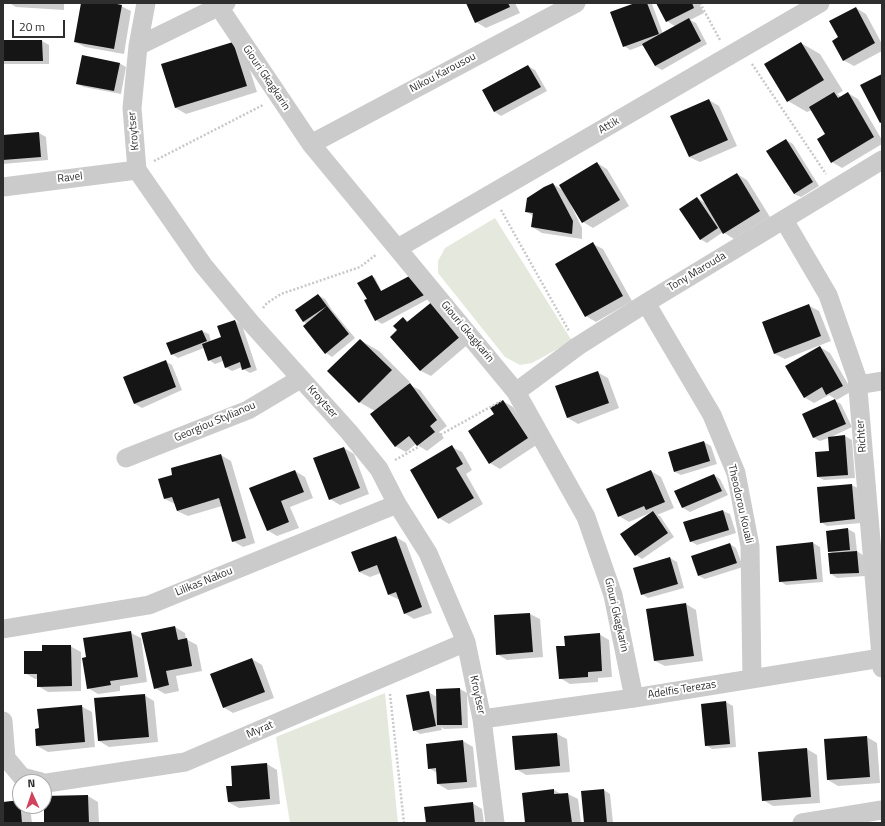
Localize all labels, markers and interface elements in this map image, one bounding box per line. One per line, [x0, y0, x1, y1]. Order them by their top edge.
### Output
scale bar [14, 12, 67, 38]
text: 20 m [19, 17, 45, 36]
street label: Giouri Gkagkarin [239, 43, 293, 113]
street label: Nikou Karousou [408, 50, 478, 96]
street label: Kroytser [126, 111, 142, 151]
street label: Attik [596, 115, 622, 137]
street label: Ravel [57, 170, 83, 186]
street label: Tony Marouda [665, 249, 729, 295]
street label: Giouri Gkagkarin [438, 299, 496, 365]
street label: Kroytser [304, 383, 340, 421]
street label: Georgiou Stylianou [172, 399, 258, 445]
street label: Richter [854, 419, 870, 453]
street label: Theodorou Kouali [724, 463, 756, 545]
street label: Lilikas Nakou [173, 565, 235, 599]
street label: Giouri Gkagkarin [601, 577, 631, 653]
street label: Kroytser [466, 674, 488, 716]
street label: Adelfis Terezas [647, 678, 717, 702]
street label: Myrat [245, 719, 275, 741]
north arrow [12, 774, 52, 814]
text: N [27, 775, 36, 791]

